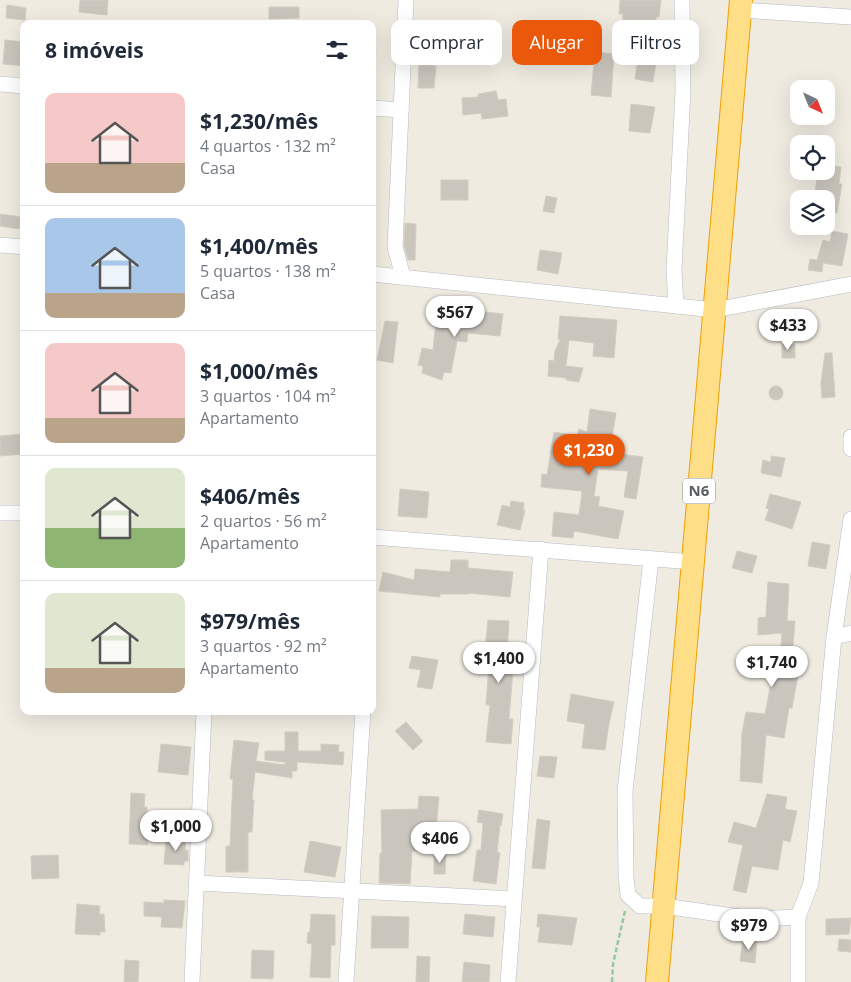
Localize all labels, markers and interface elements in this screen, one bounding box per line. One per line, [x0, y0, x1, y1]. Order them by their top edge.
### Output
chip: Comprar [391, 20, 502, 65]
chip: Alugar [512, 20, 602, 65]
chip: Filtros [612, 20, 699, 65]
text: 8 imóveis [45, 36, 144, 64]
icon: filters [323, 36, 351, 64]
north arrow [790, 80, 835, 125]
map controls [790, 80, 835, 235]
text: $1,230/mês [200, 107, 318, 135]
icon: home [85, 113, 145, 173]
text: 4 quartos · 132 m² [200, 135, 336, 157]
button: locate [790, 135, 835, 180]
text: Casa [200, 157, 235, 179]
button: layers [790, 190, 835, 235]
text: $1,400/mês [200, 232, 318, 260]
icon: home [85, 238, 145, 298]
text: 5 quartos · 138 m² [200, 260, 336, 282]
text: Casa [200, 282, 235, 304]
pin: $567 [425, 296, 485, 338]
text: $567 [437, 301, 473, 323]
pin: $433 [758, 308, 818, 351]
text: $433 [770, 314, 806, 336]
text: $1,000/mês [200, 357, 318, 385]
icon: home [85, 363, 145, 423]
text: 3 quartos · 104 m² [200, 385, 336, 407]
text: Apartamento [200, 407, 299, 429]
pin: $1,230 [548, 434, 630, 476]
text: $1,230 [564, 439, 614, 461]
road number: N6 [683, 478, 715, 504]
text: $406/mês [200, 482, 300, 510]
icon: home [85, 488, 145, 548]
text: 2 quartos · 56 m² [200, 510, 327, 532]
text: Apartamento [200, 532, 299, 554]
text: $979/mês [200, 607, 300, 635]
icon: home [85, 613, 145, 673]
text: 3 quartos · 92 m² [200, 635, 327, 657]
pin: $1,400 [458, 642, 540, 684]
pin: $1,740 [731, 646, 813, 688]
text: $1,400 [474, 647, 524, 669]
text: $1,740 [747, 651, 797, 673]
text: Apartamento [200, 657, 299, 679]
pin: $1,000 [135, 810, 217, 852]
text: $1,000 [151, 815, 201, 837]
pin: $406 [410, 822, 470, 864]
text: $406 [422, 827, 458, 849]
pin: $979 [719, 908, 779, 951]
text: $979 [731, 914, 767, 936]

